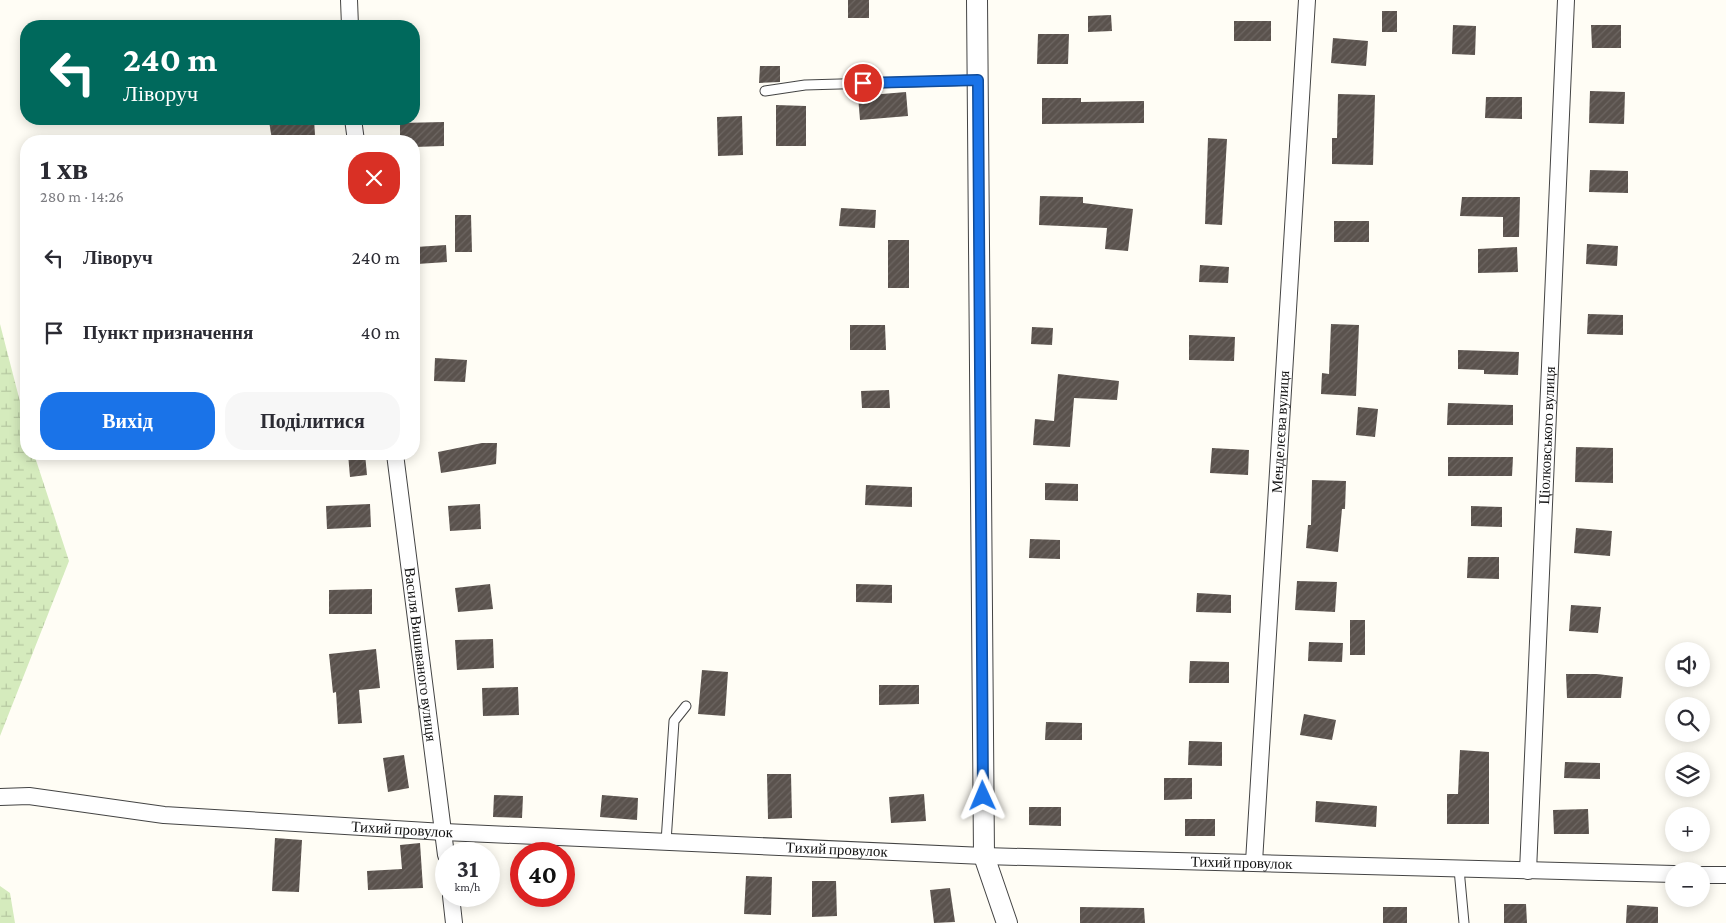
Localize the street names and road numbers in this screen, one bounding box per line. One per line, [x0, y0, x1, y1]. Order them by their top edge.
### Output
street label: Ціолковського вулиця [1536, 366, 1558, 505]
street label: Менделєєва вулиця [1269, 370, 1292, 494]
street label: Василя Вишиваного вулиця [401, 566, 439, 742]
street label: Тихий провулок [351, 818, 454, 840]
street label: Тихий провулок [785, 839, 889, 860]
street label: Тихий провулок [1190, 853, 1293, 872]

